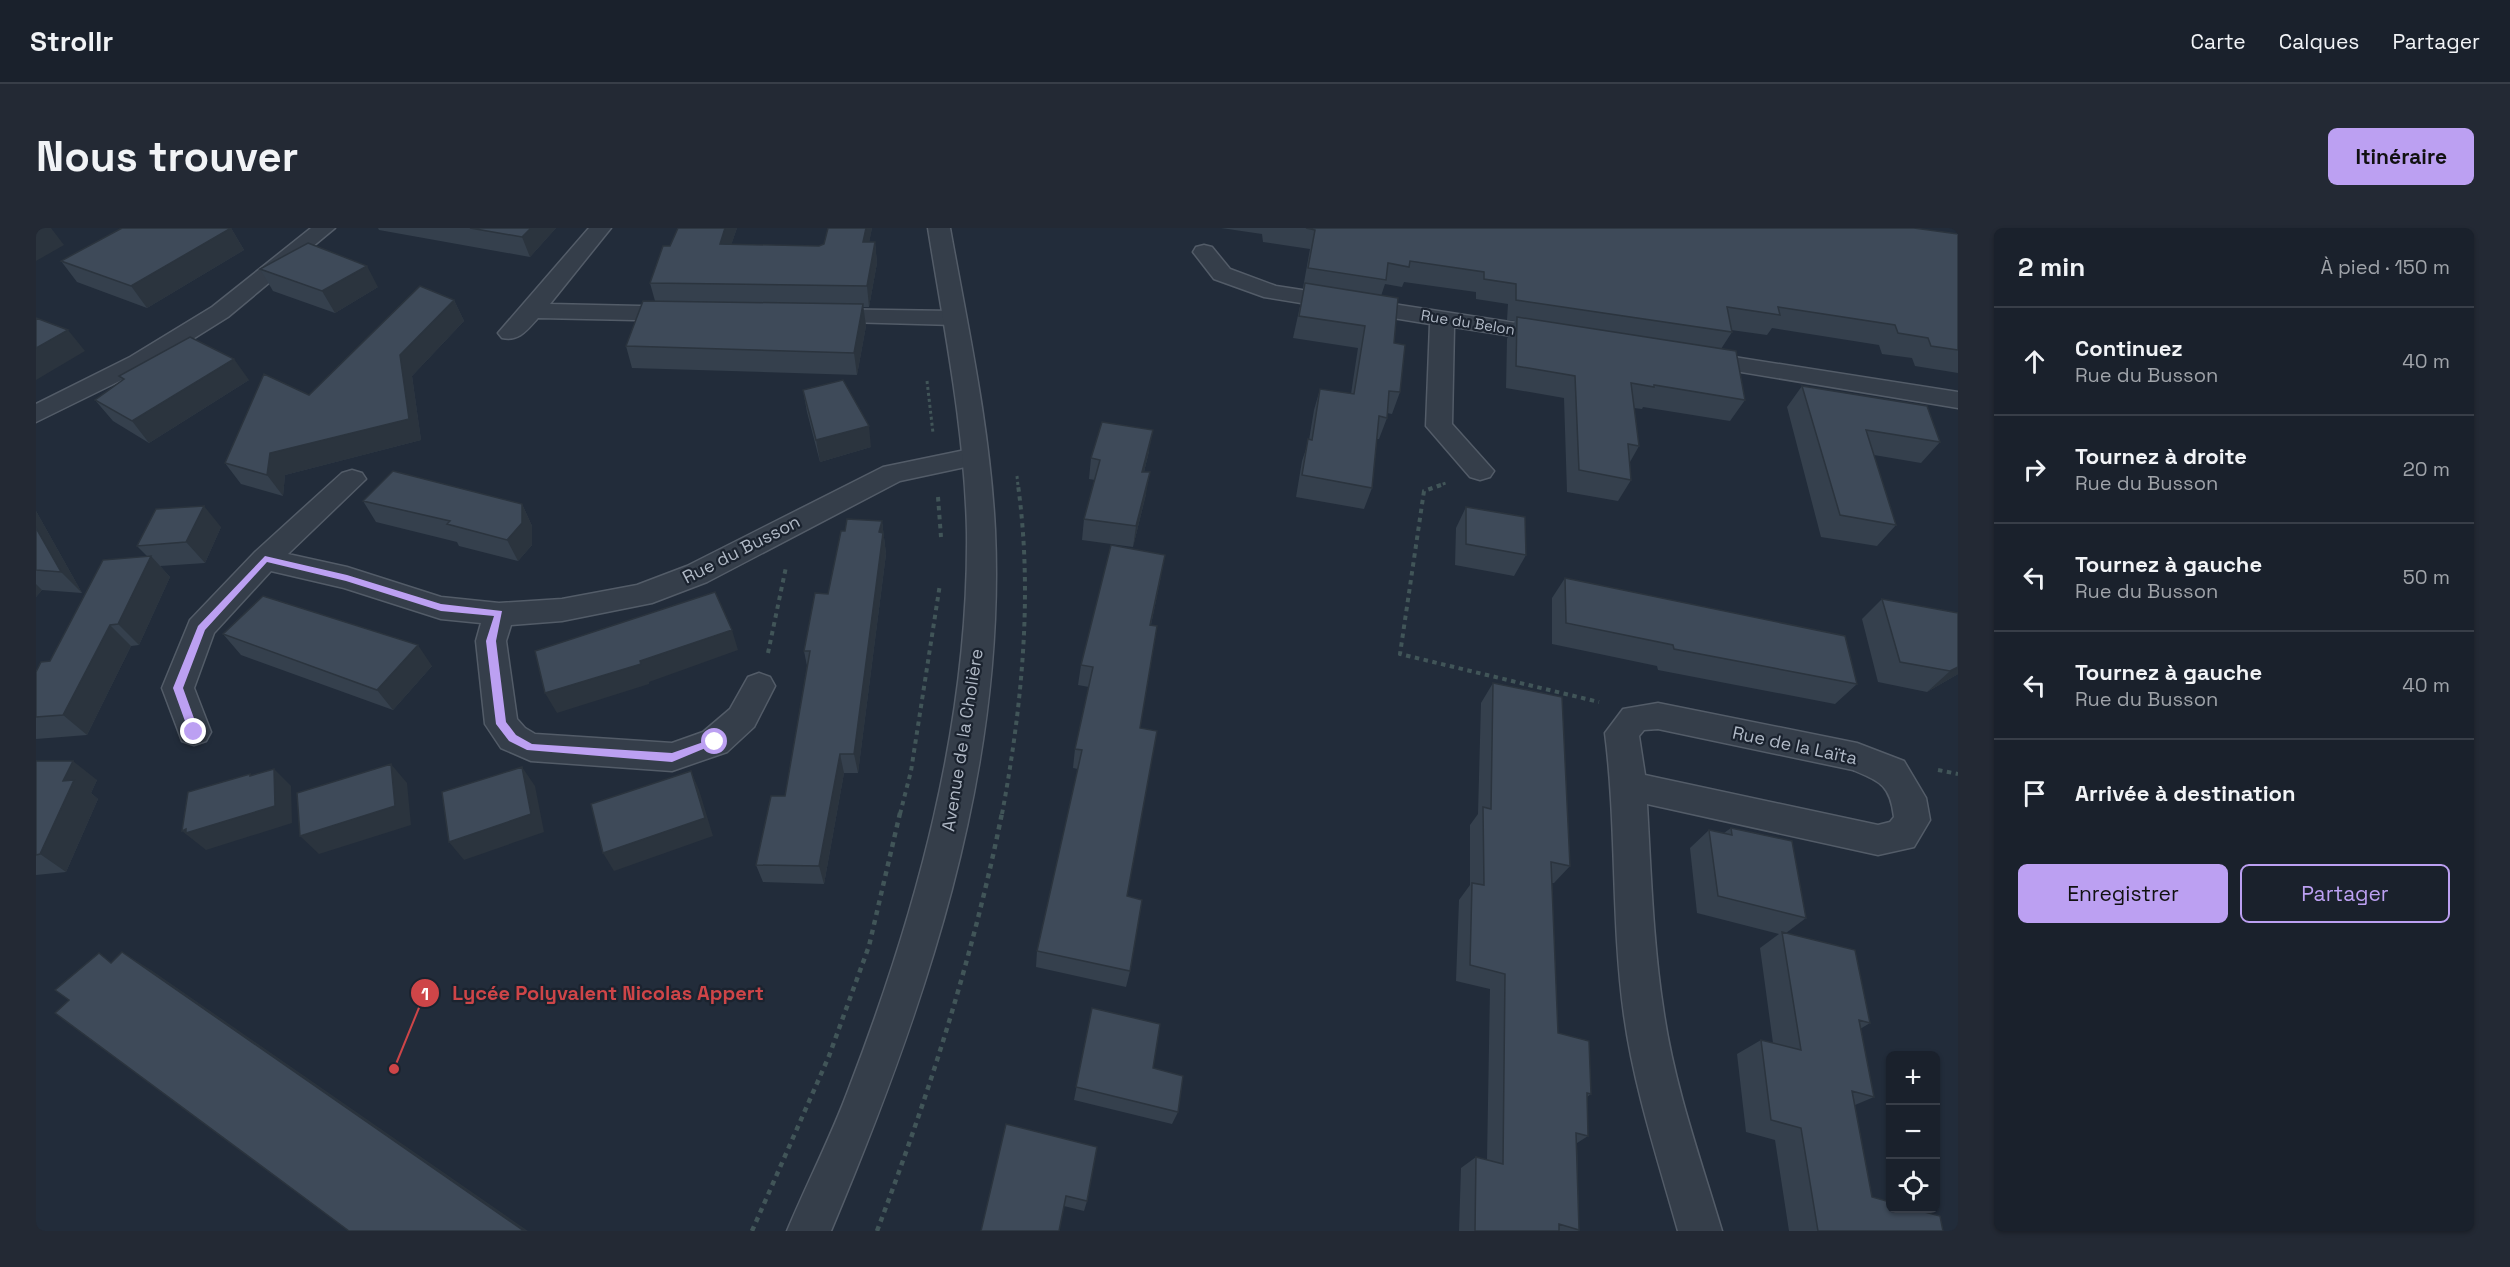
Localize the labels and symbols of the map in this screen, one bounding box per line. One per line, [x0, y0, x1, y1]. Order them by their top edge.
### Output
street label: Rue du Belon [1420, 305, 1516, 339]
street label: Rue du Busson [678, 509, 804, 589]
street label: Avenue de la Cholière [936, 647, 988, 833]
route end [180, 718, 206, 744]
street label: Rue de la Laïta [1730, 721, 1860, 769]
route start [701, 728, 727, 754]
callout: Lycée Polyvalent Nicolas Appert [410, 974, 776, 1012]
text: Lycée Polyvalent Nicolas Appert [452, 980, 764, 1006]
text: 1 [421, 982, 429, 1005]

